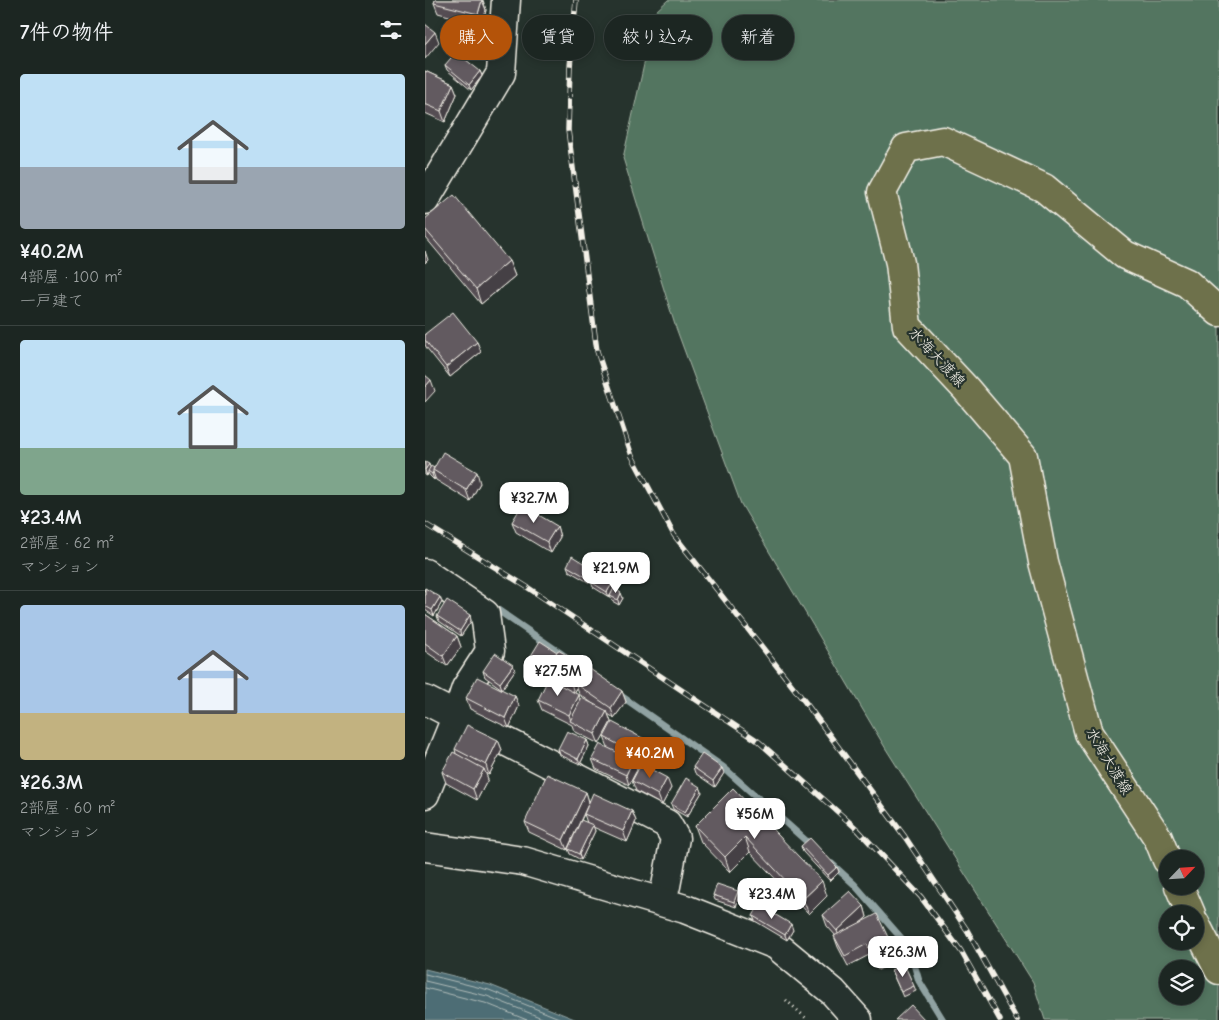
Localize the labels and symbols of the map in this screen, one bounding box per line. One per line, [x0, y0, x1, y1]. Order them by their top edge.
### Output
street label: 水海大渡線 [905, 323, 969, 391]
pin: ¥32.7M [493, 482, 575, 524]
pin: ¥21.9M [575, 552, 657, 594]
pin: ¥27.5M [517, 654, 599, 697]
street label: 水海大渡線 [1082, 724, 1136, 798]
pin: ¥40.2M [609, 736, 691, 779]
pin: ¥56M [725, 798, 785, 840]
north arrow [1159, 850, 1204, 895]
pin: ¥23.4M [731, 878, 813, 920]
pin: ¥26.3M [862, 936, 944, 978]

